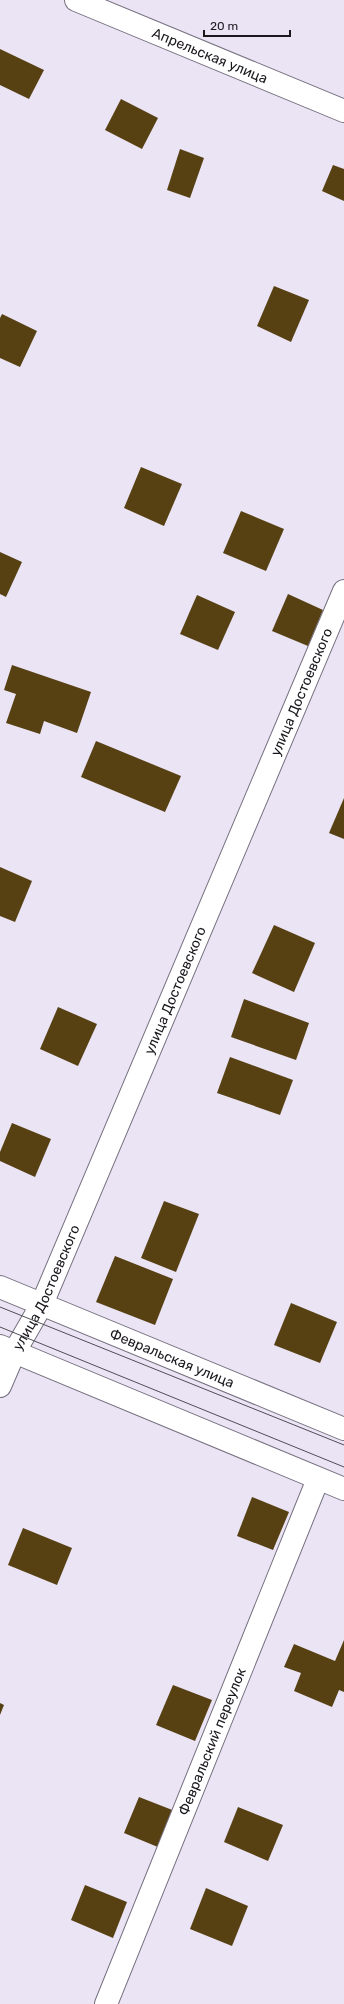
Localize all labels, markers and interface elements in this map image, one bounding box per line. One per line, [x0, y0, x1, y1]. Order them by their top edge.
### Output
scale bar [204, 12, 290, 38]
text: 20 m [210, 19, 238, 33]
street label: Апрельская улица [150, 24, 270, 87]
street label: улица Достоевского [267, 625, 336, 758]
street label: улица Достоевского [140, 924, 209, 1057]
street label: улица Достоевского [9, 1222, 83, 1353]
street label: Февральская улица [107, 1325, 237, 1391]
street label: Февральский переулок [175, 1665, 250, 1818]

